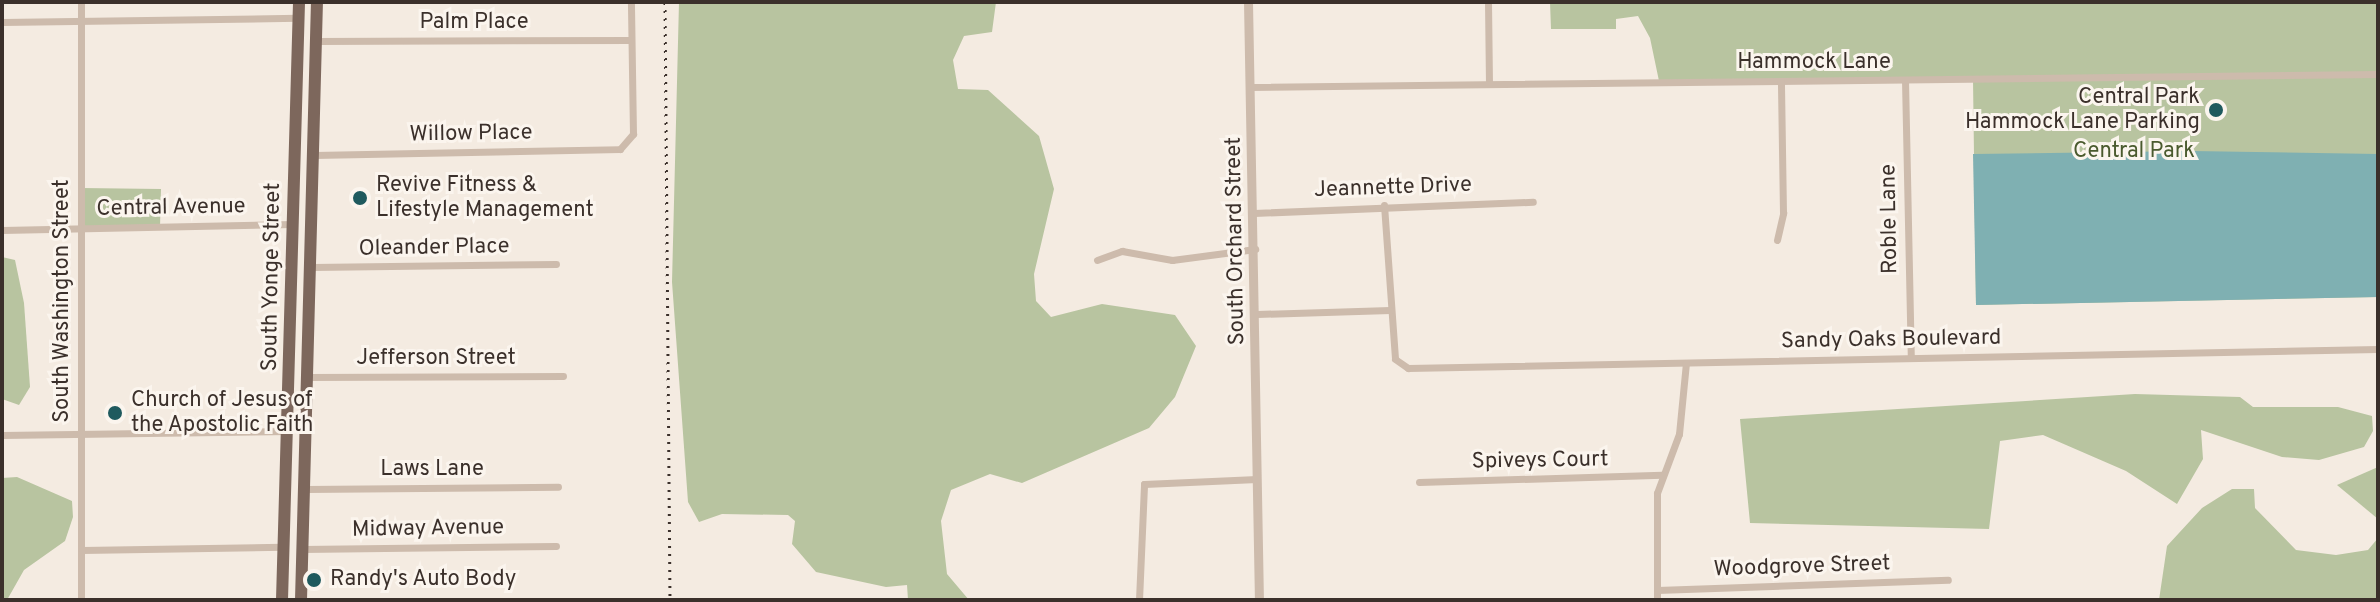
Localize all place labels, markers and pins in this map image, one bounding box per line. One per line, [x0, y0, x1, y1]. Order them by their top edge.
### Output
place label: Central Park Hammock Lane Parking [1965, 84, 2200, 136]
marker: Central Park Hammock Lane Parking [2207, 101, 2225, 119]
place label: Revive Fitness & Lifestyle Management [376, 172, 594, 224]
marker: Revive Fitness & Lifestyle Management [351, 189, 369, 207]
place label: Church of Jesus of the Apostolic Faith [131, 387, 314, 438]
marker: Church of Jesus of the Apostolic Faith [106, 404, 124, 422]
place label: Randy's Auto Body [330, 567, 517, 593]
marker: Randy's Auto Body [305, 571, 323, 589]

